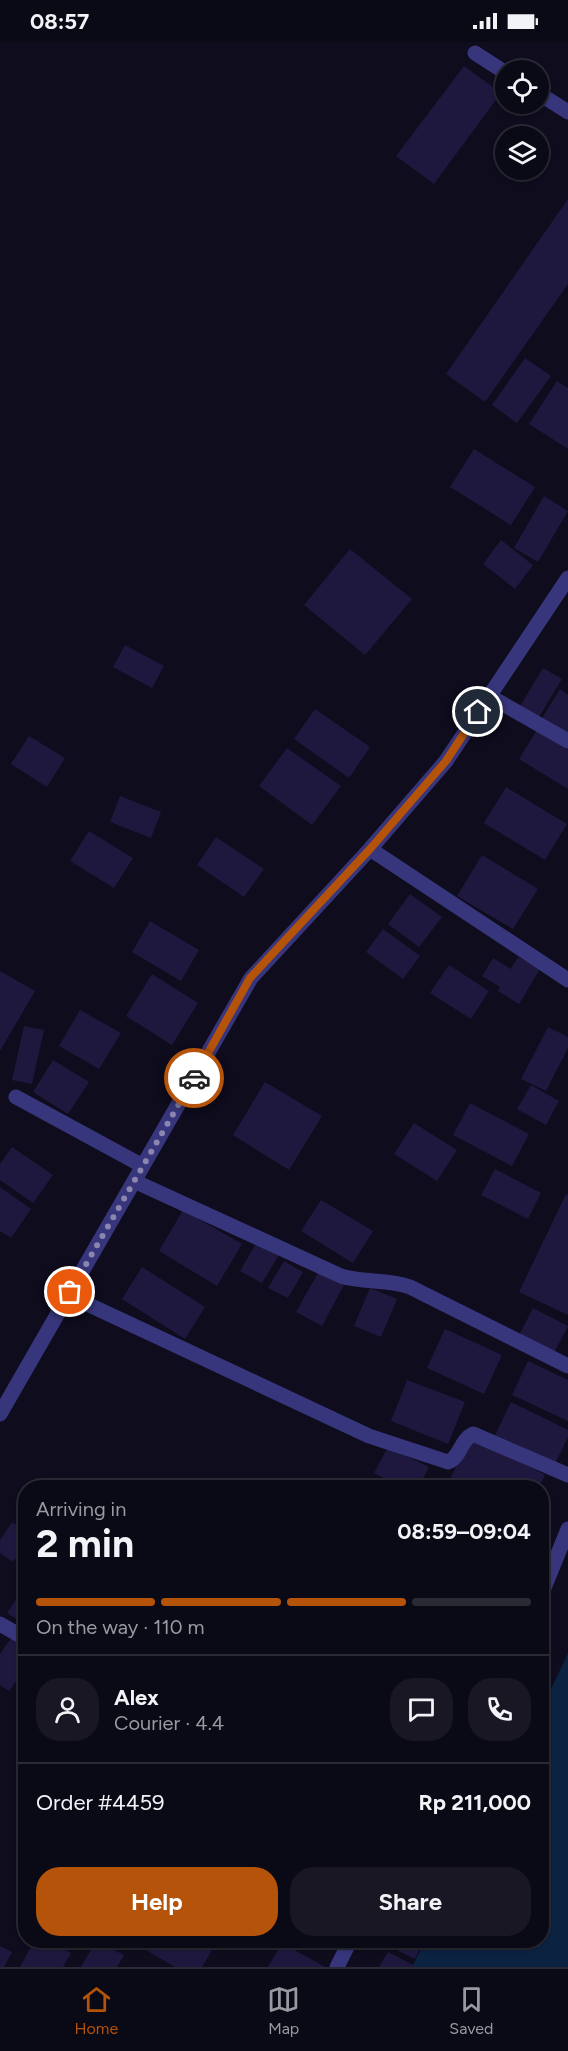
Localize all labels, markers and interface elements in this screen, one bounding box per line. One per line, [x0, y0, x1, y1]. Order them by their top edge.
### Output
text: 08:57 [30, 8, 89, 35]
map controls [495, 60, 549, 180]
button: locate [495, 60, 549, 114]
button: layers [495, 126, 549, 180]
pin [452, 686, 503, 737]
icon: home [461, 695, 494, 728]
courier [164, 1048, 224, 1108]
icon: car [178, 1062, 211, 1095]
pin [44, 1266, 95, 1317]
icon: bag [53, 1275, 86, 1308]
text: Arriving in [36, 1497, 126, 1521]
text: 08:59–09:04 [397, 1518, 531, 1545]
text: 2 min [36, 1520, 134, 1567]
text: On the way · 110 m [36, 1615, 204, 1639]
button: person [36, 1678, 99, 1741]
button: chat [390, 1678, 453, 1741]
button: phone [468, 1678, 531, 1741]
text: Alex [114, 1684, 159, 1711]
text: Courier · 4.4 [114, 1711, 224, 1735]
text: Order #4459 [36, 1789, 165, 1816]
text: Rp 211,000 [419, 1789, 531, 1816]
button: Help [36, 1867, 278, 1936]
button: Share [290, 1867, 531, 1936]
tab: Home [75, 1983, 118, 2038]
tab: Map [267, 1983, 300, 2038]
tab: Saved [449, 1983, 493, 2038]

